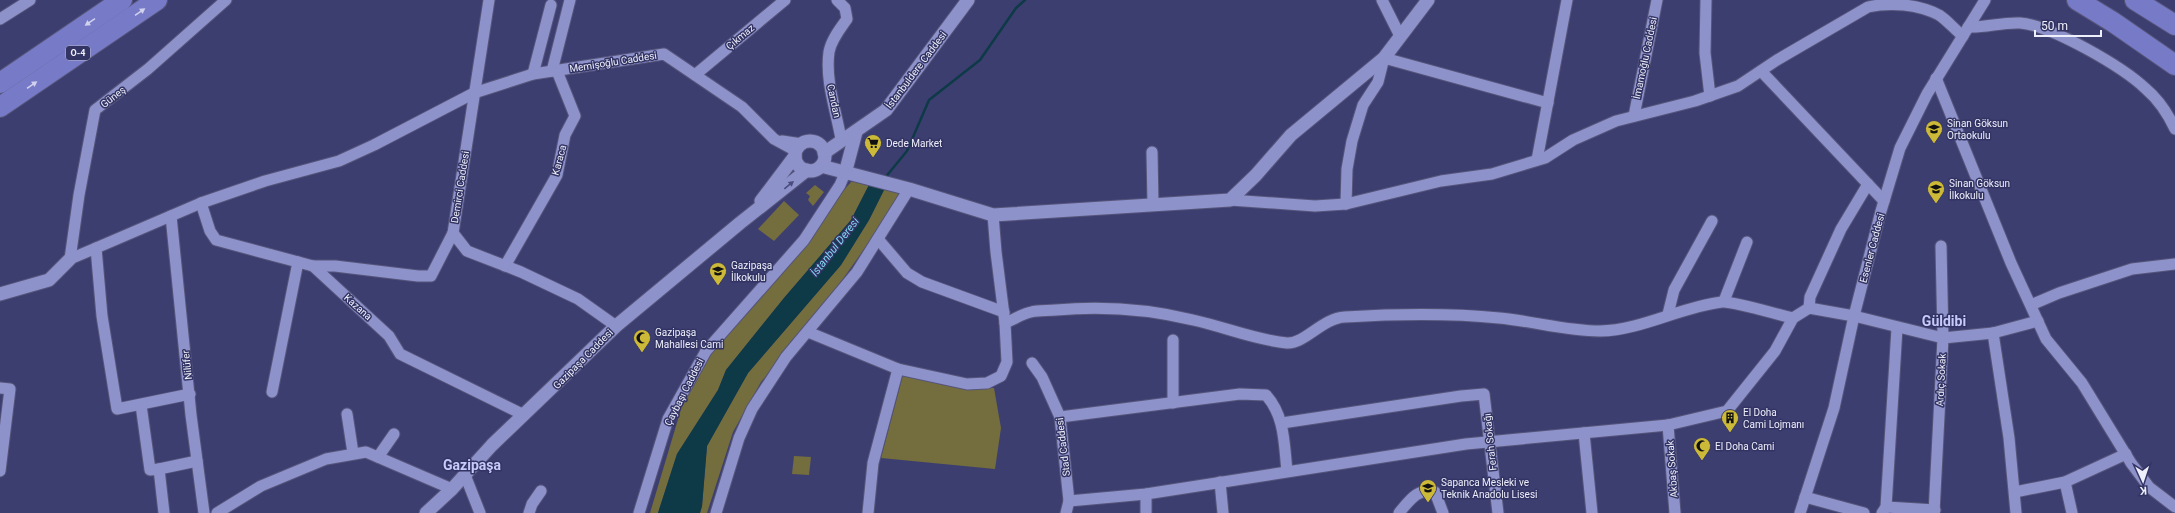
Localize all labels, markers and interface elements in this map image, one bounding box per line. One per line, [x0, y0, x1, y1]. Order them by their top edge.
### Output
one-way arrow [134, 8, 145, 16]
scale bar [2035, 12, 2101, 38]
street label: İmamoğlu Caddesi [1630, 16, 1659, 100]
one-way arrow [85, 18, 95, 26]
text: 50 m [2041, 19, 2068, 33]
street label: Çıkmaz [724, 22, 756, 52]
street label: İstanbuldere Caddesi [883, 29, 949, 111]
road number: O-4 [66, 46, 90, 60]
street label: Memişoğlu Caddesi [569, 50, 657, 74]
one-way arrow [27, 81, 37, 89]
street label: Candan [825, 83, 843, 119]
street label: Güneş [98, 84, 128, 110]
place label: Sinan Göksun Ortaokulu [1947, 118, 2008, 141]
school or university icon: Sinan Göksun Ortaokulu [1924, 119, 1944, 144]
supermarket icon: Dede Market [863, 133, 883, 158]
place label: Dede Market [886, 138, 942, 149]
street label: Karaca [550, 144, 568, 176]
street label: Demirci Caddesi [449, 150, 471, 224]
place label: Sinan Göksun İlkokulu [1949, 178, 2010, 201]
school or university icon: Sinan Göksun İlkokulu [1926, 179, 1946, 204]
one-way arrow [784, 180, 794, 189]
street label: Esenler Caddesi [1857, 212, 1887, 284]
water label: İstanbul Deresi [808, 215, 862, 279]
place label: Gazipaşa İlkokulu [731, 260, 772, 283]
school or university icon: Gazipaşa İlkokulu [708, 261, 728, 286]
street label: Kazana [342, 292, 374, 322]
district label: Güldibi [1922, 313, 1966, 329]
street label: Gazipaşa Caddesi [551, 327, 615, 391]
place label: Gazipaşa Mahallesi Cami [655, 327, 724, 350]
mosque icon: Gazipaşa Mahallesi Cami [632, 328, 652, 353]
street label: Nilüfer [180, 349, 194, 380]
street label: Ardıç Sokak [1934, 352, 1948, 407]
street label: Çaybaşı Caddesi [662, 357, 706, 427]
place label: El Doha Cami Lojmanı [1743, 407, 1804, 430]
building icon: El Doha Cami Lojmanı [1720, 408, 1740, 433]
street label: Ferah Sokağı [1482, 413, 1498, 471]
street label: Stad Caddesi [1054, 417, 1072, 477]
mosque icon: El Doha Cami [1692, 436, 1712, 461]
street label: Akbaş Sokak [1664, 439, 1679, 498]
place label: El Doha Cami [1715, 441, 1774, 452]
district label: Gazipaşa [443, 457, 501, 473]
north arrow [2123, 461, 2163, 501]
place label: Sapanca Mesleki ve Teknik Anadolu Lisesi [1441, 477, 1537, 500]
school or university icon: Sapanca Mesleki ve Teknik Anadolu Lisesi [1418, 478, 1438, 503]
text: K [2139, 484, 2147, 497]

